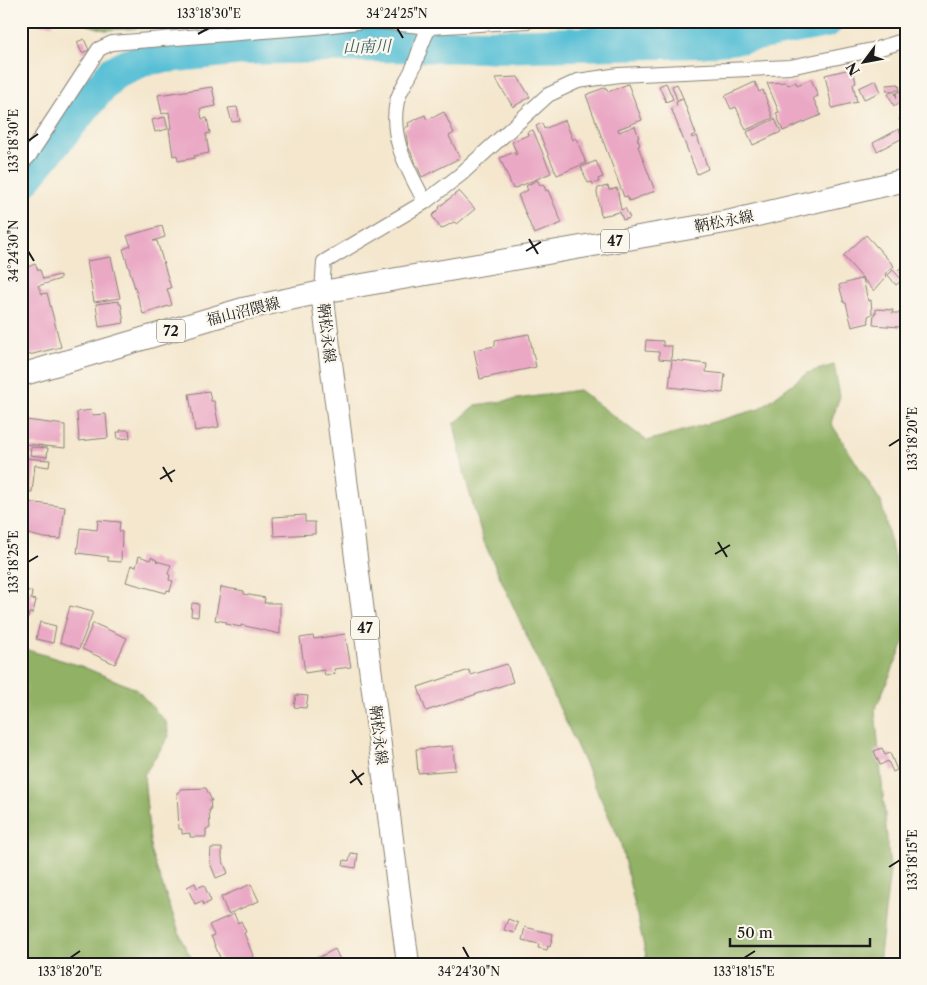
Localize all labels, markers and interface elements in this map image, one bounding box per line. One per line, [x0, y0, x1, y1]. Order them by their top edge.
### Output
text: 133°18'30"E [177, 6, 241, 21]
text: 34°24'25"N [366, 6, 428, 21]
water label: 山南川 [343, 36, 393, 56]
north arrow [840, 38, 890, 88]
text: N [842, 59, 864, 79]
text: 133°18'30"E [6, 109, 21, 173]
street label: 鞆松永線 [693, 206, 755, 236]
text: 34°24'30"N [6, 220, 21, 282]
road number: 47 [601, 230, 629, 252]
street label: 福山沼隈線 [204, 293, 282, 329]
street label: 鞆松永線 [314, 302, 340, 364]
road number: 72 [157, 320, 185, 342]
text: 133°18'20"E [905, 407, 920, 471]
text: 133°18'25"E [6, 530, 21, 594]
road number: 47 [351, 616, 379, 640]
street label: 鞆松永線 [366, 704, 392, 766]
text: 133°18'15"E [905, 829, 920, 891]
scale bar [730, 915, 870, 947]
text: 50 m [737, 923, 773, 942]
text: 133°18'20"E [38, 964, 102, 979]
text: 34°24'30"N [438, 964, 500, 979]
text: 133°18'15"E [713, 964, 775, 979]

